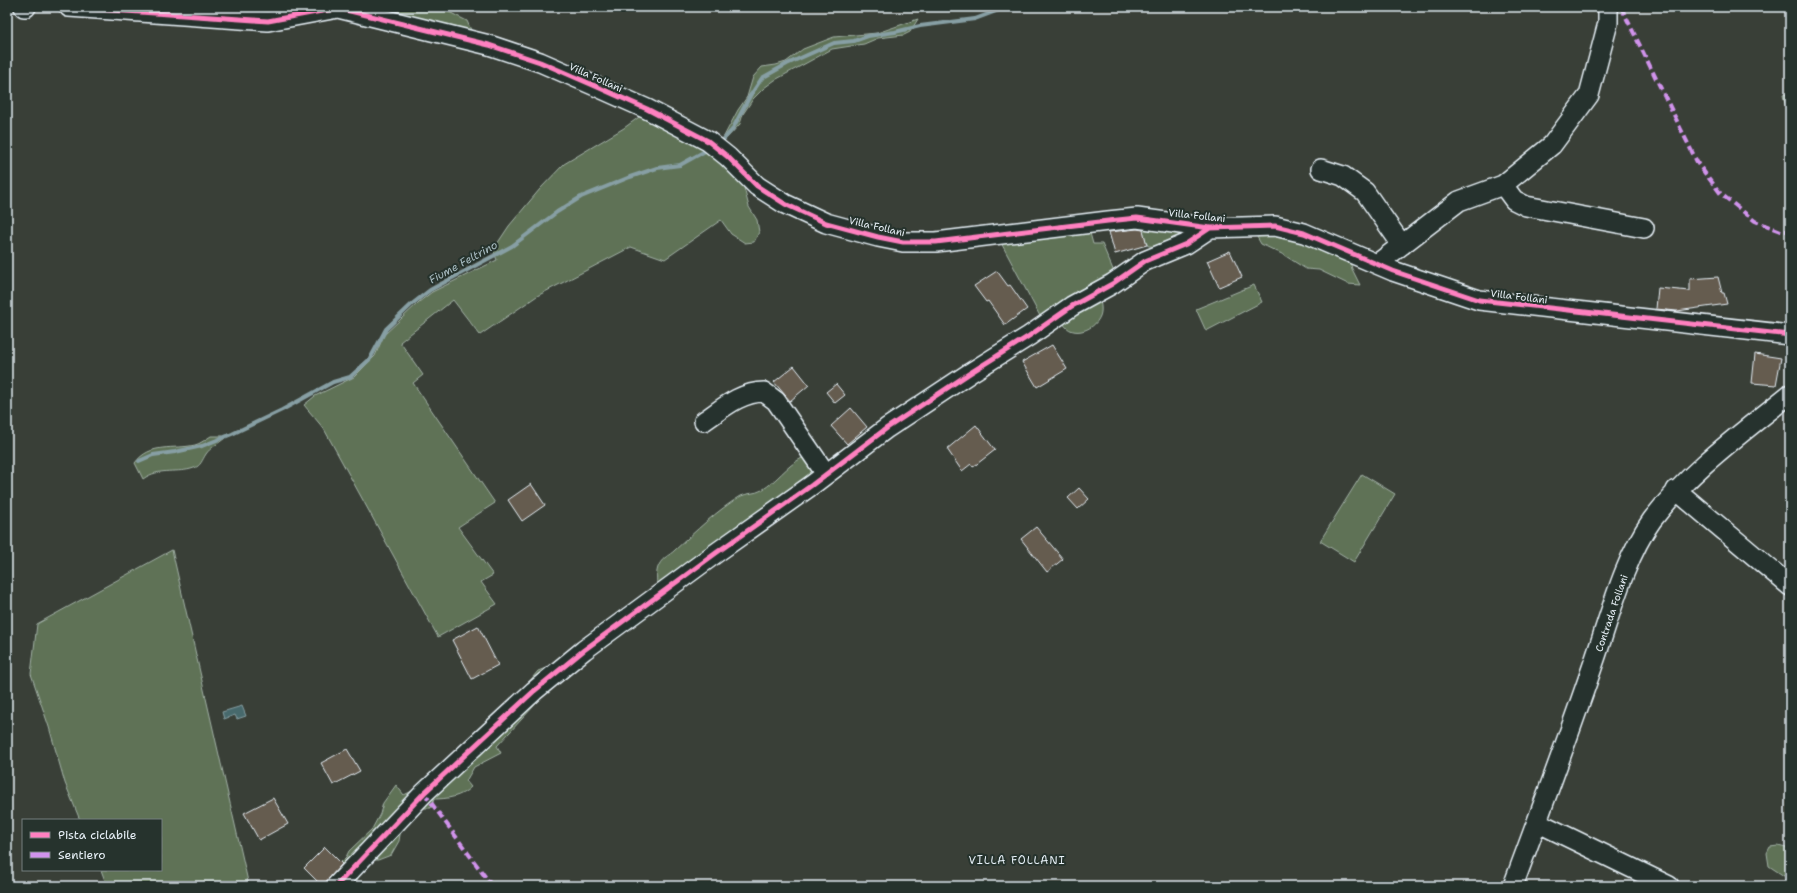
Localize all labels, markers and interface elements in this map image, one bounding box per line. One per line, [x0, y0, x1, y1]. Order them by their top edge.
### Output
street label: Villa Follani [567, 60, 625, 95]
street label: Villa Follani [1168, 206, 1226, 225]
street label: Villa Follani [847, 214, 906, 239]
water label: Fiume Feltrino [426, 237, 501, 287]
street label: Villa Follani [1490, 287, 1548, 306]
street label: Contrada Follani [1592, 573, 1631, 653]
legend [22, 819, 162, 871]
text: Pista ciclabile [58, 827, 137, 843]
text: Sentiero [58, 847, 105, 863]
district label: VILLA FOLLANI [968, 853, 1066, 868]

